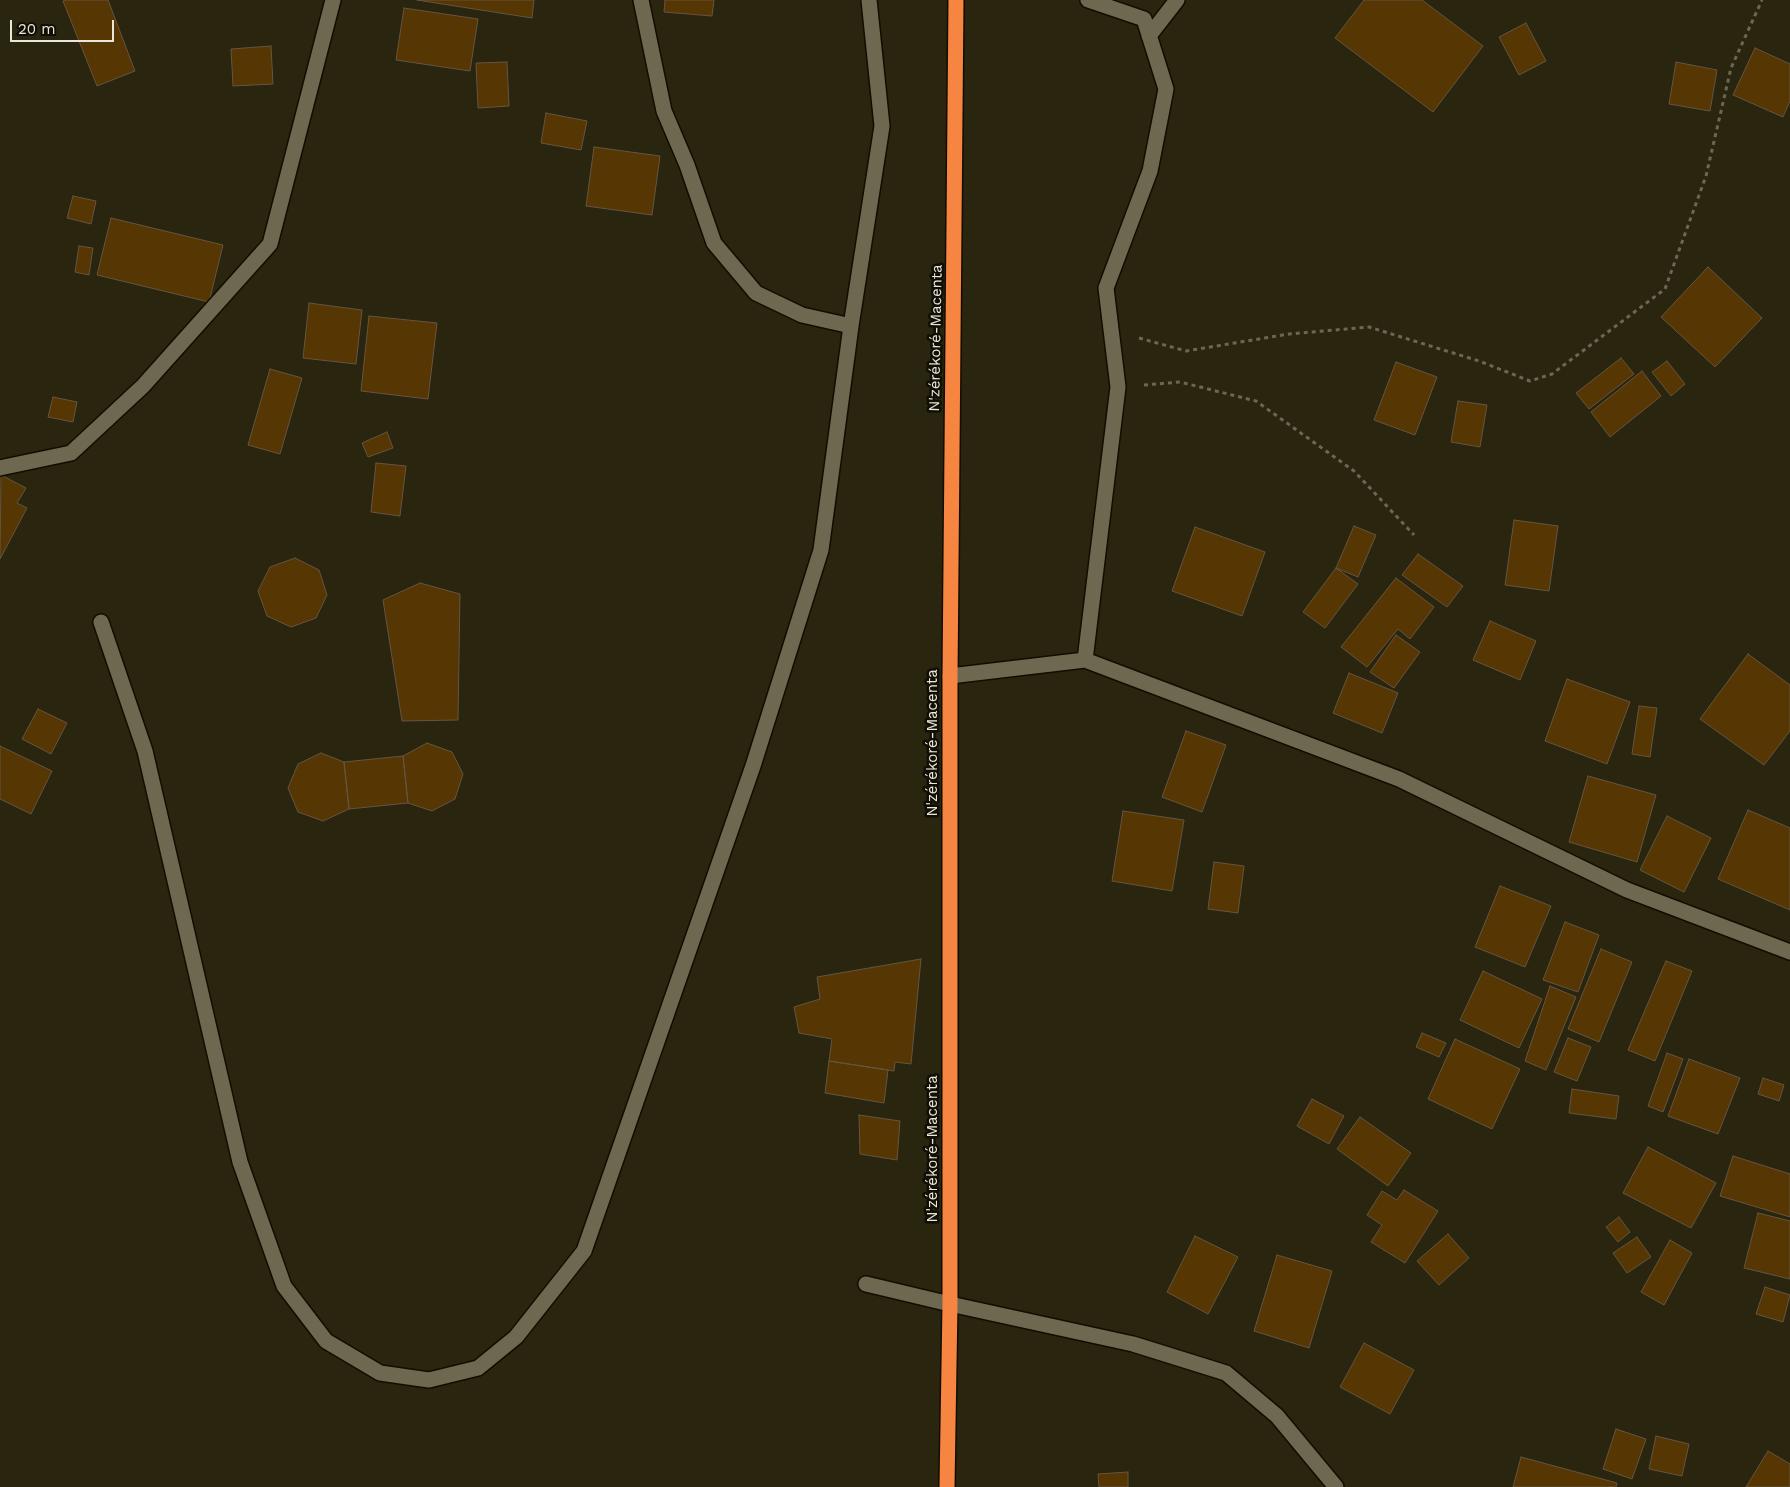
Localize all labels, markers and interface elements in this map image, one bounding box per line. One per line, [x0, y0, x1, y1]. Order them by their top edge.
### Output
scale bar [12, 10, 116, 42]
text: 20 m [18, 20, 56, 38]
street label: N'zérékoré-Macenta [926, 264, 946, 412]
street label: N'zérékoré-Macenta [924, 669, 942, 817]
street label: N'zérékoré-Macenta [924, 1075, 942, 1223]

